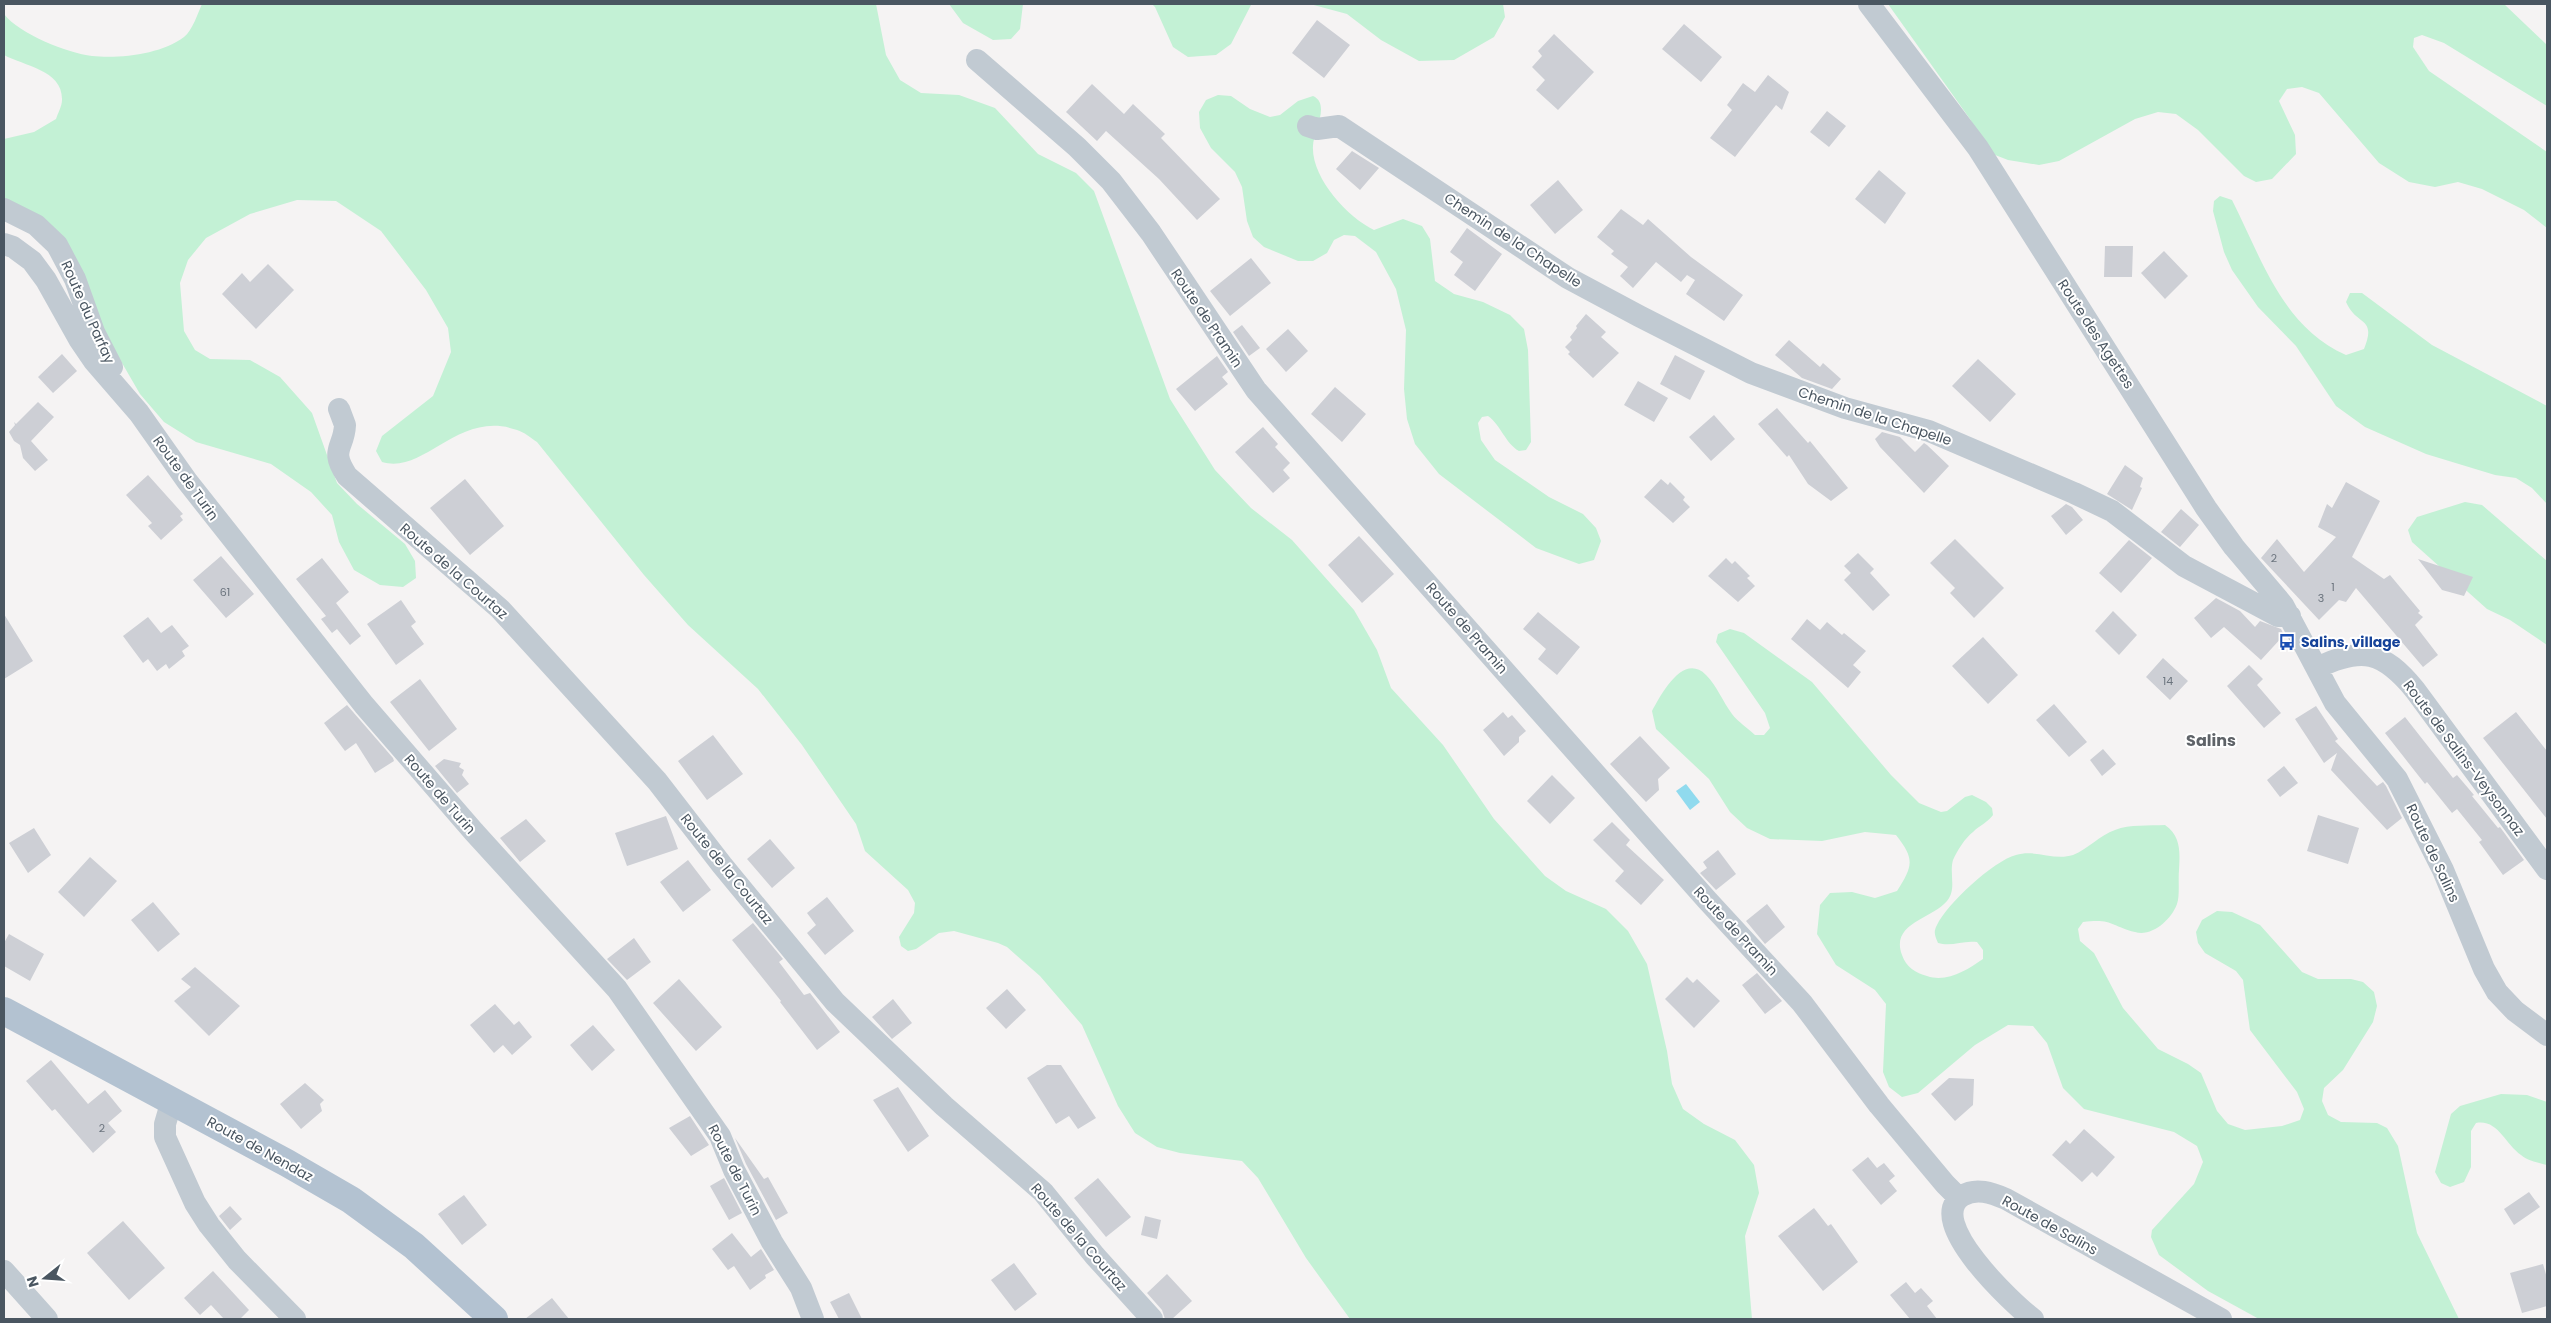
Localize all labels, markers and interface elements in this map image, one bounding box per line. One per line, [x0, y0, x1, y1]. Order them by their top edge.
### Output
street label: Chemin de la Chapelle [1440, 188, 1586, 292]
street label: Route du Parfay [56, 257, 120, 367]
street label: Route de Pramin [1166, 265, 1248, 371]
street label: Route des Agettes [2053, 275, 2139, 393]
street label: Chemin de la Chapelle [1796, 382, 1955, 450]
street label: Route de Turin [149, 432, 223, 524]
street label: Route de la Courtaz [396, 518, 512, 624]
house number: 2 [2271, 550, 2277, 566]
street label: Route de Pramin [1422, 578, 1512, 678]
house number: 1 [2331, 579, 2335, 595]
house number: 61 [220, 584, 230, 600]
house number: 3 [2318, 590, 2324, 606]
bus stop icon: Salins, village [2277, 632, 2297, 652]
place label: Salins, village [2301, 632, 2401, 652]
house number: 14 [2163, 673, 2173, 689]
street label: Route de Salins-Veysonnaz [2399, 676, 2529, 840]
district label: Salins [2186, 729, 2236, 752]
street label: Route de Turin [400, 750, 480, 838]
street label: Route de Salins [2401, 800, 2465, 906]
street label: Route de la Courtaz [676, 809, 778, 929]
street label: Route de Pramin [1689, 882, 1783, 980]
street label: Route de Nendaz [203, 1112, 317, 1186]
house number: 2 [99, 1120, 105, 1136]
street label: Route de Turin [703, 1121, 767, 1219]
street label: Route de la Courtaz [1026, 1179, 1132, 1295]
street label: Route de Salins [1999, 1190, 2101, 1260]
north arrow [20, 1253, 70, 1303]
text: N [21, 1274, 44, 1290]

